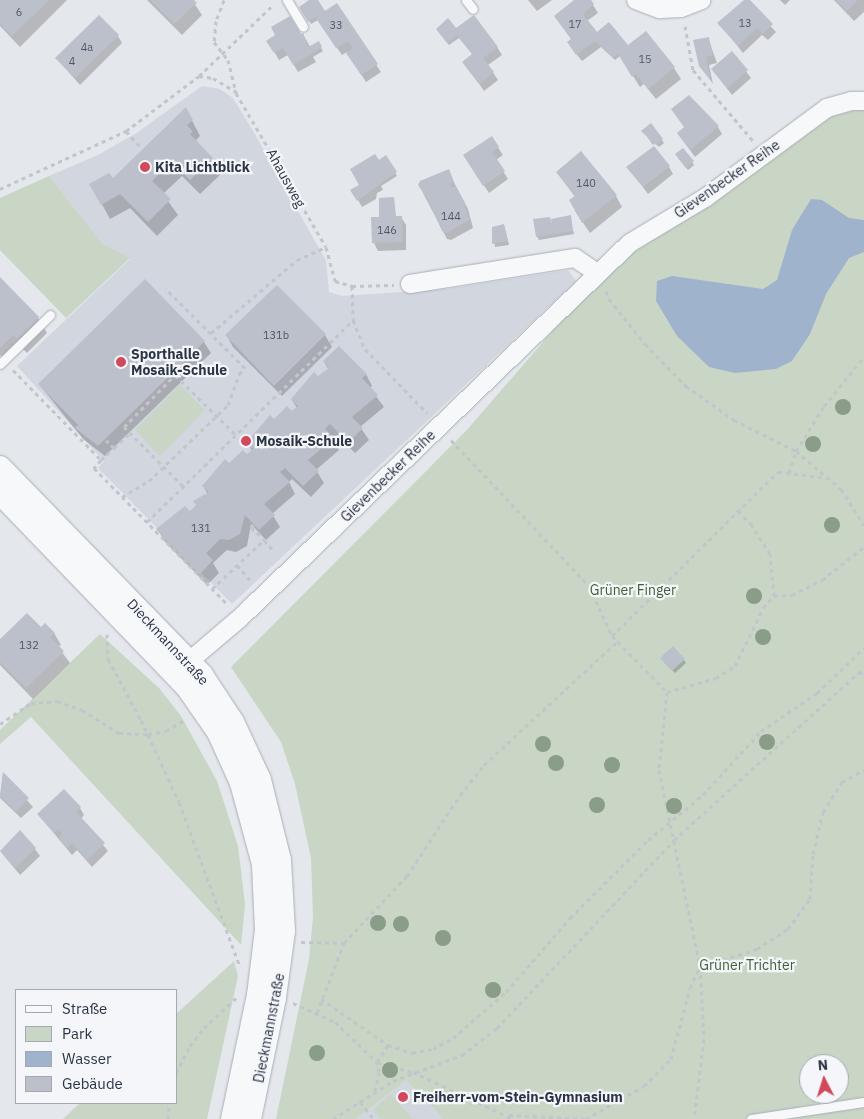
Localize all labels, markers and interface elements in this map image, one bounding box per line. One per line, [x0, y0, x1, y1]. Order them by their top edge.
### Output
house number: 6 [16, 5, 22, 19]
house number: 13 [738, 16, 752, 30]
house number: 17 [568, 17, 582, 31]
house number: 33 [329, 18, 343, 32]
house number: 4a [81, 40, 93, 54]
house number: 15 [638, 52, 652, 66]
house number: 4 [69, 54, 75, 68]
street label: Gievenbecker Reihe [671, 136, 783, 222]
street label: Ahausweg [263, 146, 309, 210]
place label: Kita Lichtblick [155, 159, 250, 175]
marker: Kita Lichtblick [139, 161, 151, 173]
house number: 140 [576, 176, 596, 190]
house number: 144 [441, 209, 461, 223]
house number: 146 [377, 223, 397, 237]
house number: 131b [263, 328, 289, 342]
place label: Sporthalle Mosaik-Schule [131, 346, 227, 378]
marker: Sporthalle Mosaik-Schule [115, 356, 127, 368]
street label: Gievenbecker Reihe [337, 427, 439, 525]
place label: Mosaik-Schule [256, 433, 352, 449]
marker: Mosaik-Schule [240, 435, 252, 447]
house number: 131 [191, 521, 211, 535]
park label: Grüner Finger [590, 582, 676, 598]
street label: Dieckmannstraße [124, 596, 212, 688]
house number: 132 [19, 638, 39, 652]
park label: Grüner Trichter [699, 957, 795, 973]
street label: Dieckmannstraße [250, 972, 288, 1084]
legend [15, 989, 178, 1104]
text: Straße [62, 999, 107, 1018]
text: Park [62, 1024, 92, 1043]
text: Wasser [62, 1049, 112, 1068]
north arrow [799, 1054, 849, 1104]
text: N [817, 1056, 829, 1074]
text: Gebäude [62, 1074, 123, 1093]
place label: Freiherr-vom-Stein-Gymnasium [413, 1089, 623, 1105]
marker: Freiherr-vom-Stein-Gymnasium [397, 1091, 409, 1103]

